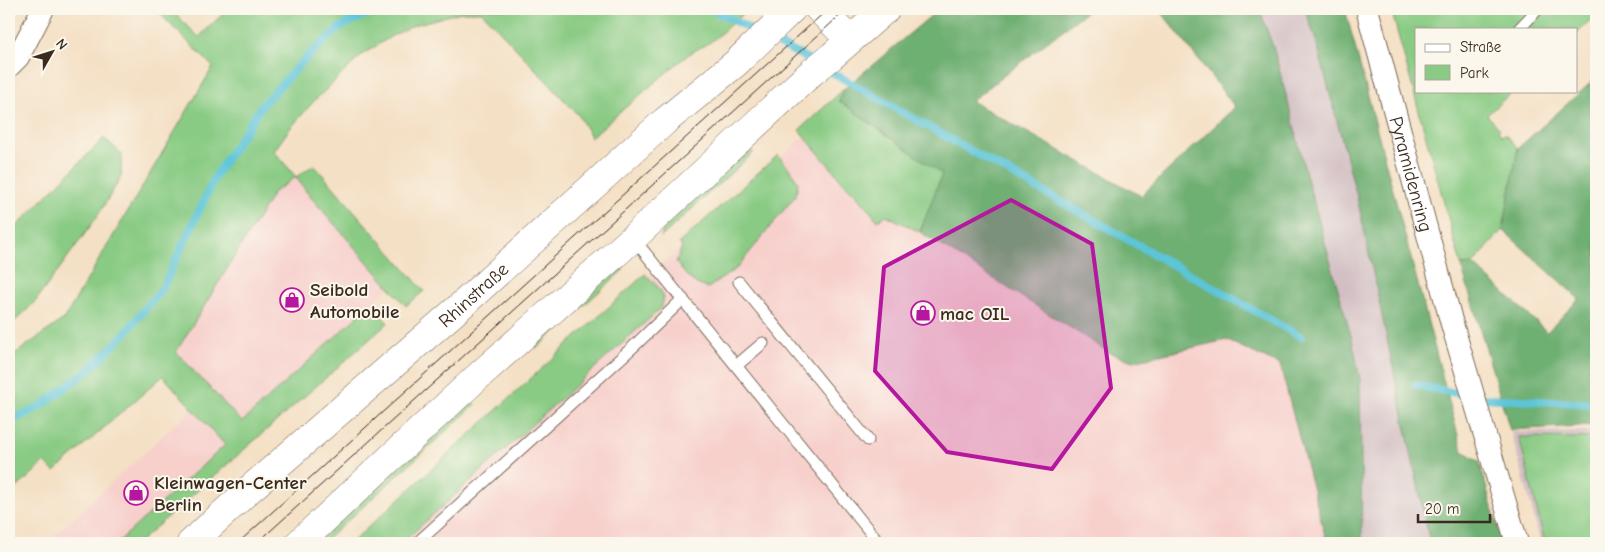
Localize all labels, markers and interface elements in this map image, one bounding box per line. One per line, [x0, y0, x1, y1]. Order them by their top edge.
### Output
north arrow [28, 28, 78, 78]
legend [1415, 28, 1578, 92]
text: N [52, 35, 71, 53]
text: Straße [1460, 38, 1502, 56]
text: Park [1460, 64, 1489, 82]
street label: Pyramidenring [1384, 114, 1437, 235]
street label: Rhinstraße [434, 258, 513, 332]
place label: Seibold Automobile [310, 279, 399, 323]
shop icon: Seibold Automobile [279, 287, 305, 313]
shop icon: mac OIL [910, 300, 936, 326]
place label: mac OIL [940, 303, 1010, 325]
place label: Kleinwagen-Center Berlin [154, 472, 307, 516]
shop icon: Kleinwagen-Center Berlin [123, 480, 149, 506]
scale bar [1418, 492, 1490, 524]
text: 20 m [1425, 500, 1459, 518]

